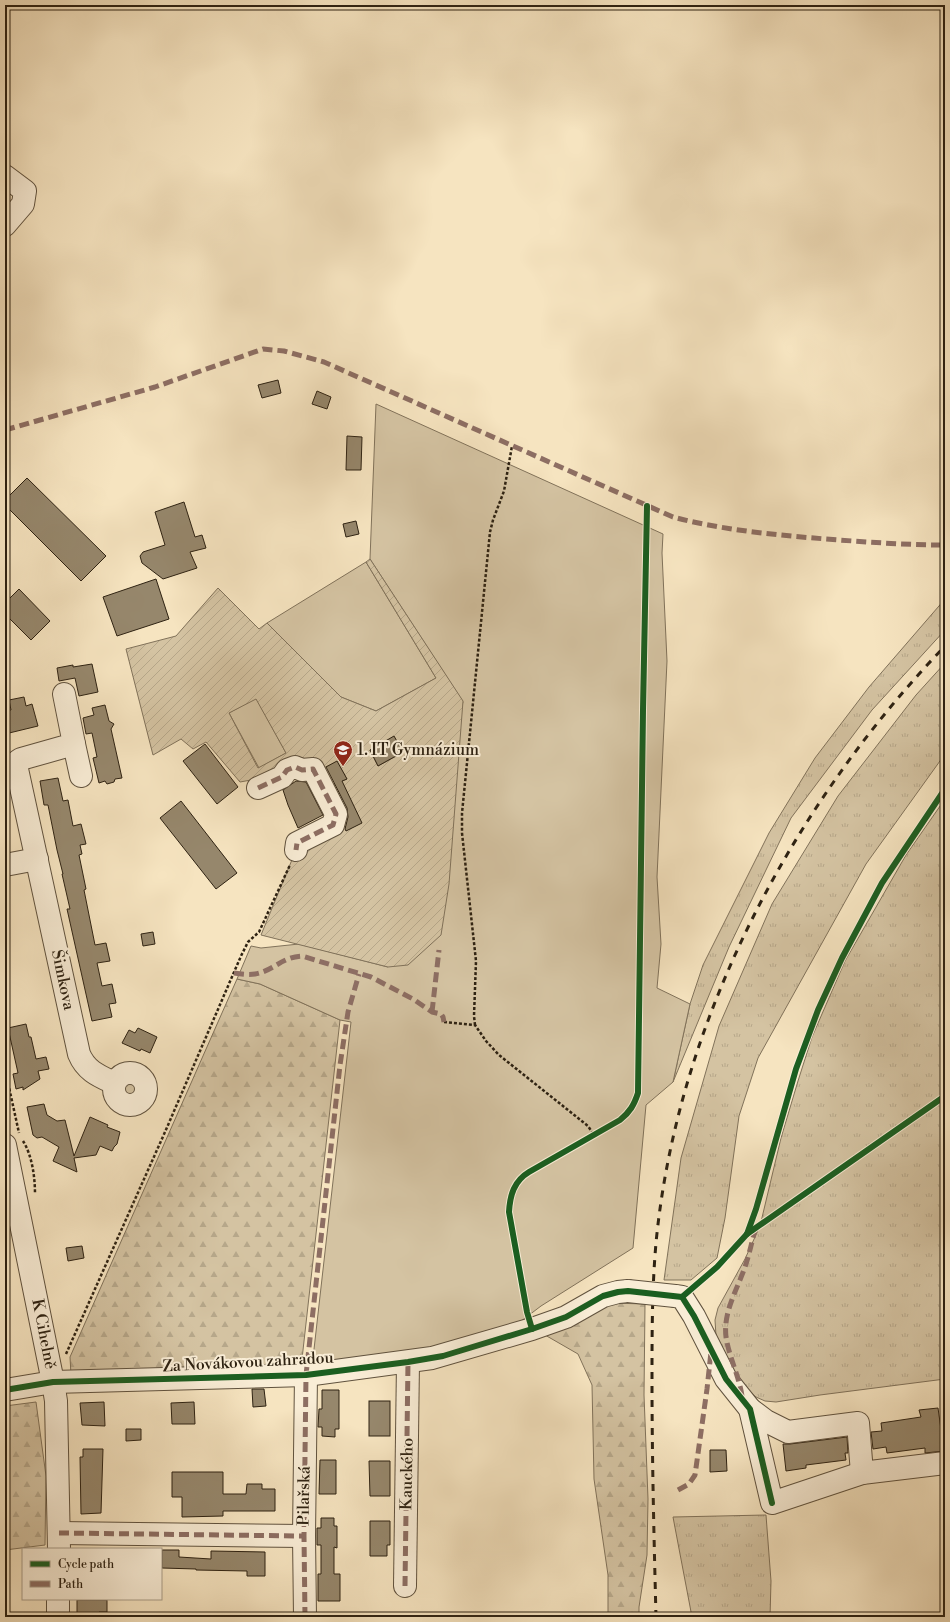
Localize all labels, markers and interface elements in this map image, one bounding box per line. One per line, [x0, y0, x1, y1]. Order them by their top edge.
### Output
school or university icon: 1. IT Gymnázium [332, 739, 354, 767]
place label: 1. IT Gymnázium [357, 740, 479, 760]
street label: Šimkova [47, 948, 81, 1013]
street label: K Cihelně [27, 1297, 61, 1371]
street label: Za Novákovou zahradou [162, 1348, 334, 1376]
street label: Kauckého [396, 1438, 418, 1510]
street label: Pilařská [293, 1465, 315, 1526]
legend [22, 1548, 162, 1600]
text: Cycle path [58, 1557, 114, 1572]
text: Path [58, 1577, 83, 1592]

